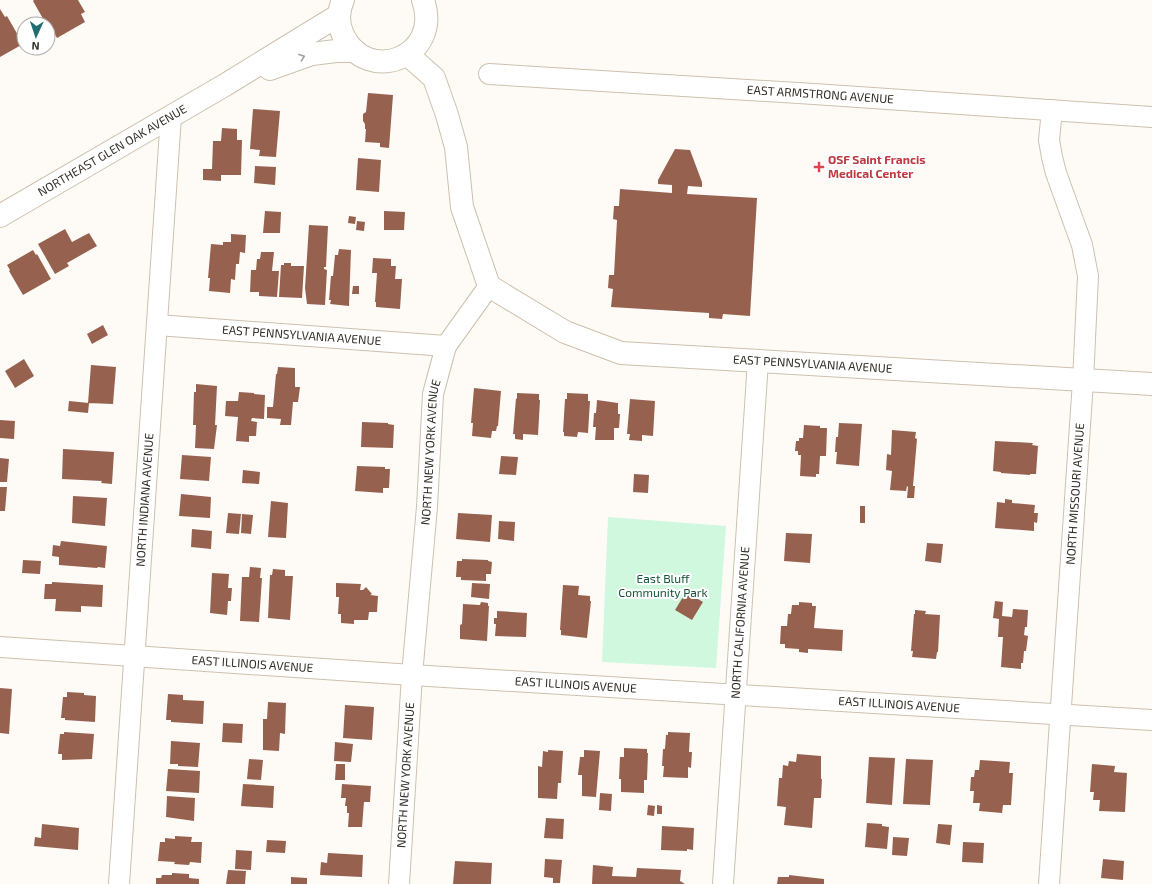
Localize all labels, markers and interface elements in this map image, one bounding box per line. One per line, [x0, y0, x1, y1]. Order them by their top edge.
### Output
north arrow [16, 16, 56, 56]
text: N [31, 40, 40, 53]
one-way arrow [298, 54, 305, 62]
street label: EAST ARMSTRONG AVENUE [746, 82, 895, 105]
street label: NORTHEAST GLEN OAK AVENUE [35, 101, 189, 199]
place label: OSF Saint Francis Medical Center [828, 152, 926, 180]
marker: OSF Saint Francis Medical Center [813, 161, 825, 173]
street label: EAST PENNSYLVANIA AVENUE [222, 322, 382, 347]
street label: EAST PENNSYLVANIA AVENUE [733, 352, 893, 375]
street label: NORTH NEW YORK AVENUE [417, 377, 443, 526]
street label: NORTH MISSOURI AVENUE [1063, 422, 1086, 565]
street label: NORTH INDIANA AVENUE [132, 432, 156, 567]
street label: NORTH CALIFORNIA AVENUE [727, 546, 752, 699]
park label: East Bluff Community Park [618, 571, 708, 599]
street label: EAST ILLINOIS AVENUE [191, 652, 314, 674]
street label: EAST ILLINOIS AVENUE [514, 673, 637, 695]
street label: EAST ILLINOIS AVENUE [838, 693, 961, 714]
street label: NORTH NEW YORK AVENUE [393, 702, 416, 848]

